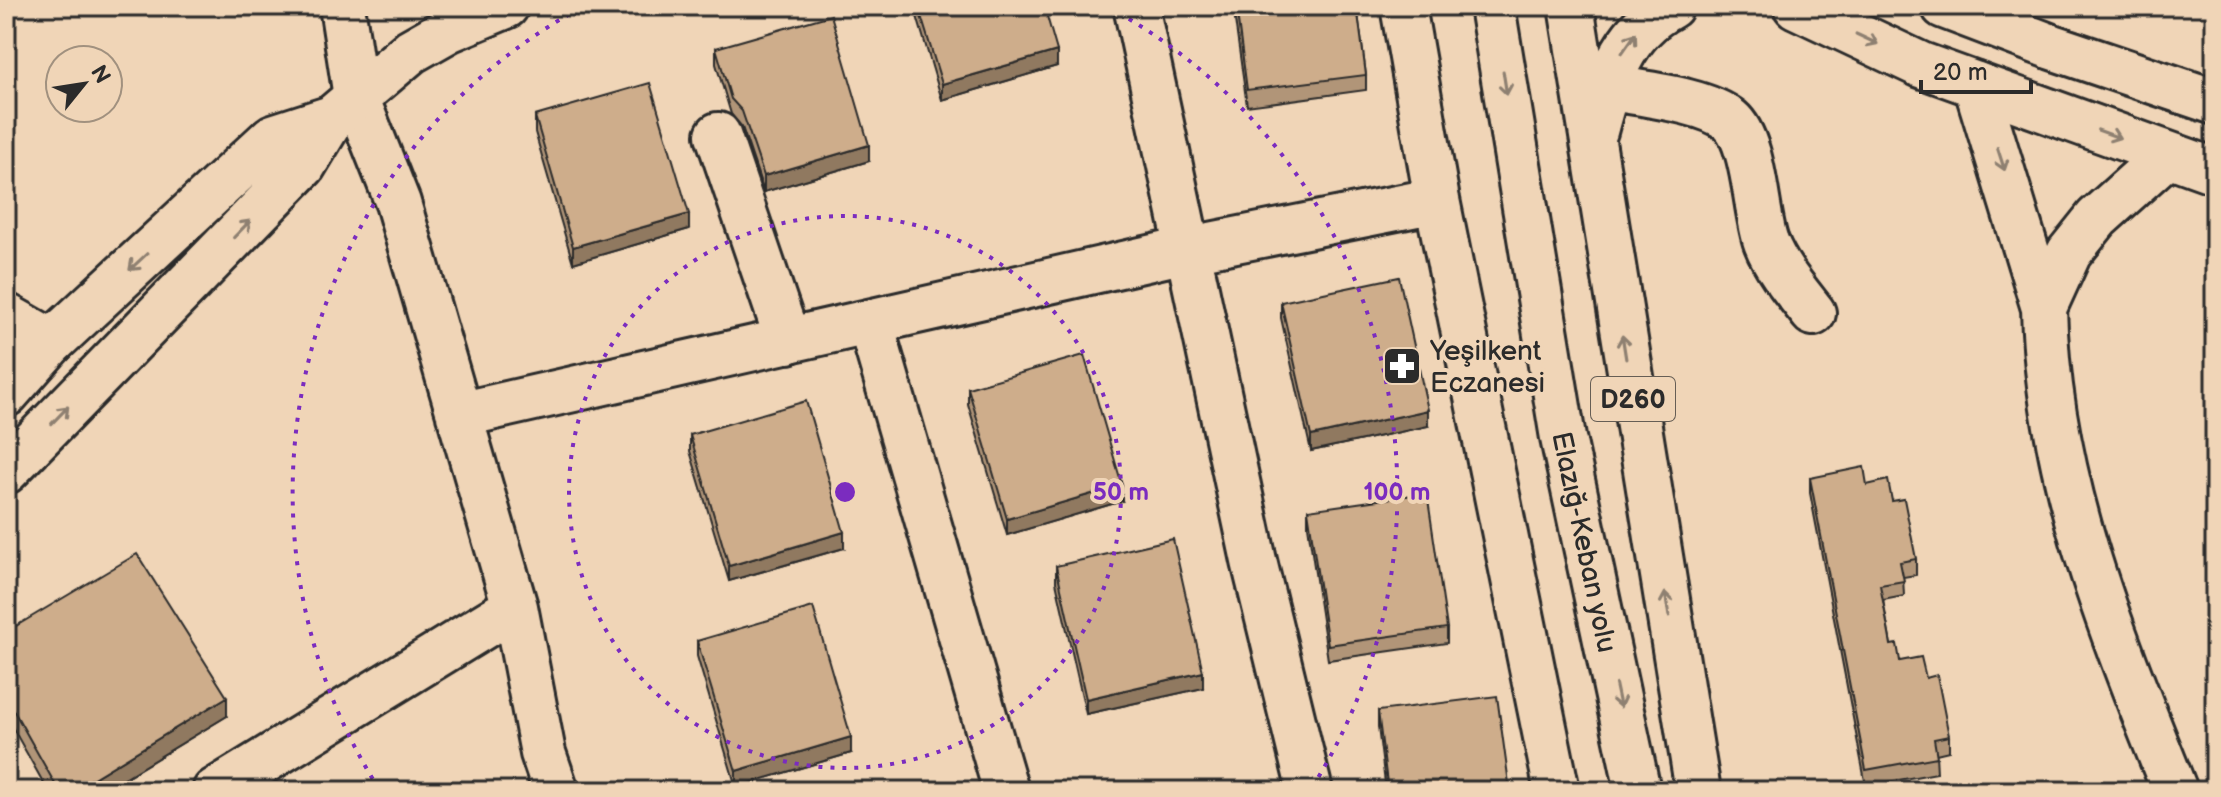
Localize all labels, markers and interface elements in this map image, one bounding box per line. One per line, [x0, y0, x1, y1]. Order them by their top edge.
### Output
one-way arrow [1854, 32, 1878, 47]
one-way arrow [1620, 33, 1637, 54]
north arrow [44, 44, 124, 124]
scale bar [1921, 44, 2031, 94]
text: 20 m [1933, 58, 1988, 87]
text: N [84, 61, 116, 89]
one-way arrow [1498, 70, 1513, 95]
one-way arrow [2096, 128, 2121, 142]
one-way arrow [1994, 146, 2009, 171]
one-way arrow [232, 220, 251, 239]
one-way arrow [128, 253, 148, 272]
place label: Yeşilkent Eczanesi [1429, 335, 1545, 400]
one-way arrow [1616, 335, 1631, 360]
pharmacy icon: Yeşilkent Eczanesi [1381, 345, 1423, 387]
road number: D260 [1591, 377, 1675, 421]
one-way arrow [51, 405, 70, 425]
street label: Elazığ-Keban yolu [1544, 429, 1623, 656]
centre of rings [831, 478, 859, 506]
text: 50 m [1093, 478, 1149, 507]
text: 100 m [1364, 478, 1430, 507]
one-way arrow [1659, 591, 1674, 617]
one-way arrow [1611, 683, 1626, 709]

